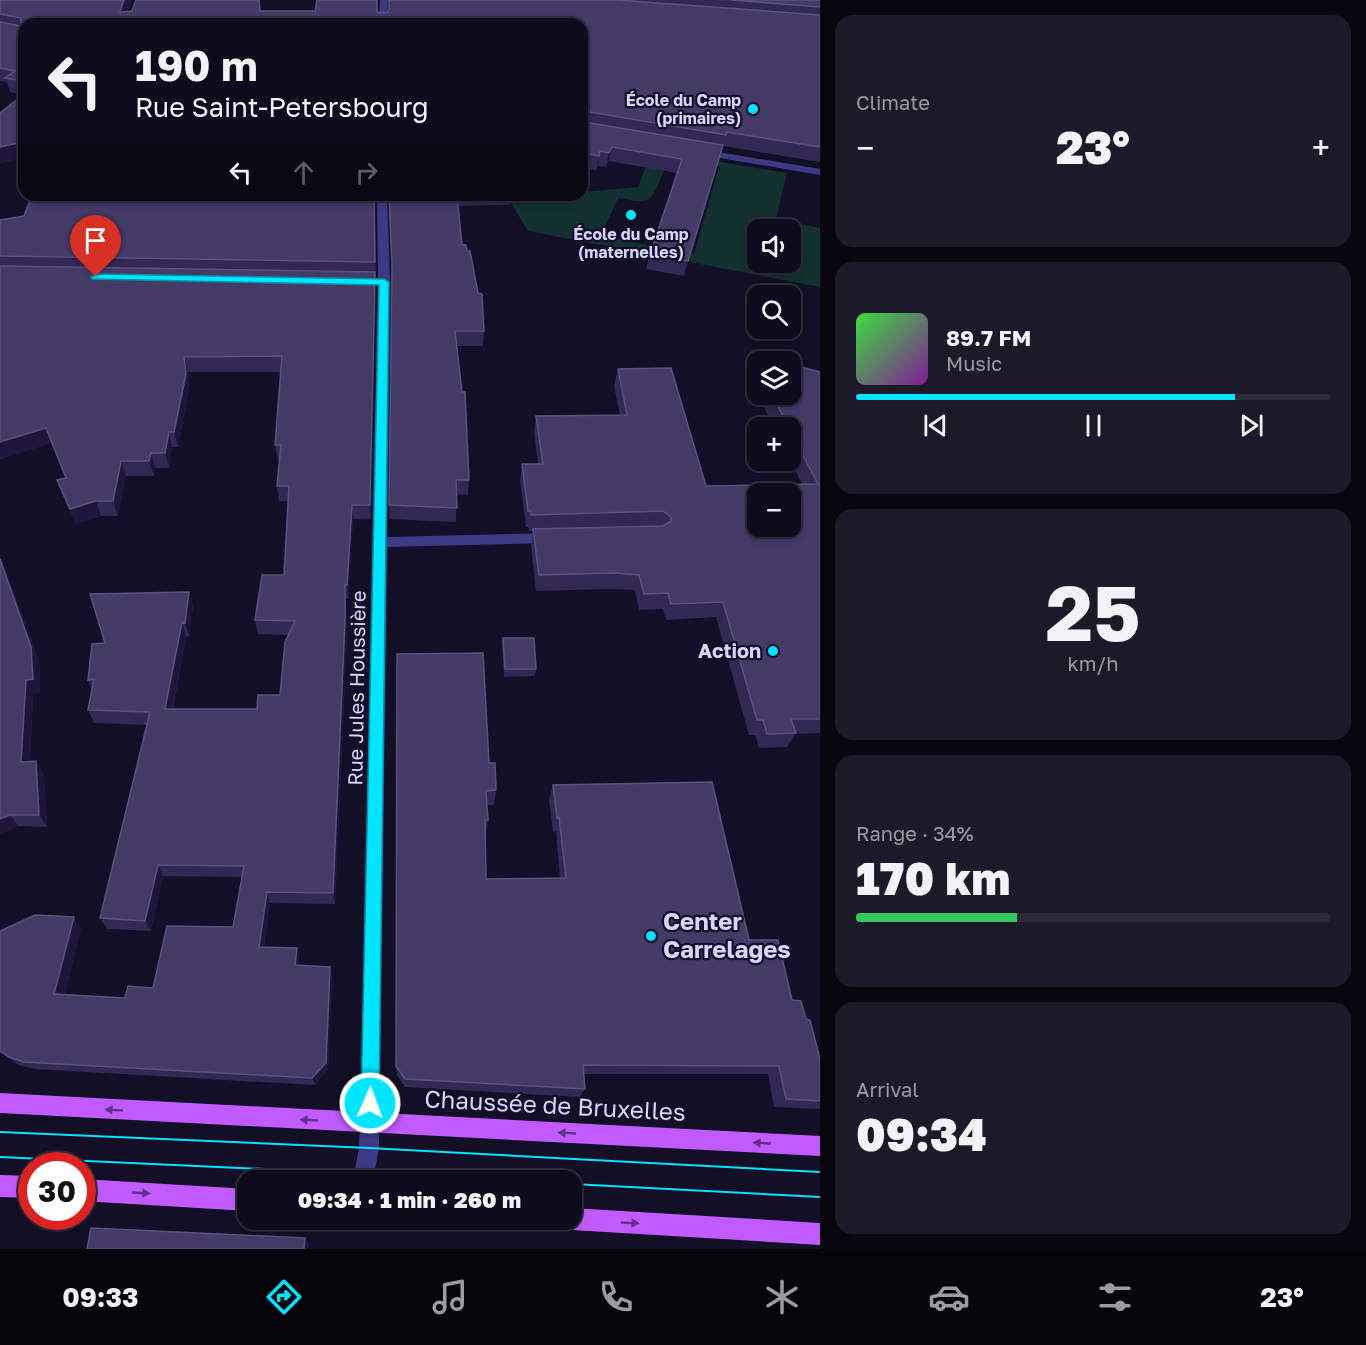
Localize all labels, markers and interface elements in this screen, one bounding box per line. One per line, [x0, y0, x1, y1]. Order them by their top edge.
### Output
text: 190 m [135, 40, 258, 90]
icon: left [36, 42, 114, 120]
place label: École du Camp (primaires) [626, 90, 741, 128]
text: Climate [856, 90, 930, 114]
text: Rue Saint-Petersbourg [135, 91, 429, 123]
marker: École du Camp (primaires) [746, 102, 760, 116]
text: 23° [1056, 120, 1130, 174]
text: − [856, 128, 874, 167]
text: + [1312, 128, 1330, 167]
icon: left [224, 156, 257, 189]
icon: ahead [287, 156, 320, 189]
icon: right [350, 156, 383, 189]
marker: École du Camp (maternelles) [624, 208, 638, 222]
pin [70, 215, 121, 277]
map controls [747, 219, 801, 537]
button: sound [747, 219, 801, 273]
icon: arrive [79, 224, 112, 257]
place label: École du Camp (maternelles) [573, 224, 689, 262]
button: search [747, 285, 801, 339]
text: 89.7 FM [946, 324, 1031, 351]
button: layers [747, 351, 801, 405]
text: Music [946, 351, 1002, 375]
icon: previous [919, 409, 952, 442]
icon: pause [1077, 409, 1110, 442]
icon: next [1235, 409, 1268, 442]
button: + [747, 417, 801, 471]
button: − [747, 483, 801, 537]
text: 25 [1045, 565, 1141, 658]
street label: Rue Jules Houssière [342, 590, 370, 786]
place label: Action [698, 638, 761, 662]
marker: Action [766, 644, 780, 658]
text: km/h [1068, 651, 1118, 675]
text: Range · 34% [856, 821, 974, 845]
text: 170 km [856, 851, 1011, 905]
place label: Center Carrelages [663, 906, 791, 963]
marker: Center Carrelages [644, 929, 658, 943]
position arrow [338, 1071, 402, 1135]
text: Arrival [856, 1077, 919, 1101]
street label: Chaussée de Bruxelles [424, 1083, 686, 1126]
one-way arrow [105, 1106, 124, 1115]
text: 09:34 [856, 1107, 987, 1161]
one-way arrow [300, 1116, 319, 1125]
one-way arrow [557, 1129, 576, 1138]
one-way arrow [752, 1139, 771, 1148]
speed limit sign: 30 [18, 1152, 96, 1230]
text: 09:34 · 1 min · 260 m [298, 1186, 521, 1213]
one-way arrow [131, 1189, 150, 1198]
one-way arrow [620, 1218, 639, 1227]
icon: directions [263, 1276, 305, 1318]
icon: music [429, 1276, 471, 1318]
icon: phone [595, 1276, 637, 1318]
icon: climate [761, 1276, 803, 1318]
icon: car [928, 1276, 970, 1318]
icon: filters [1094, 1276, 1136, 1318]
text: 09:33 [62, 1281, 138, 1313]
text: 23° [1260, 1281, 1304, 1313]

